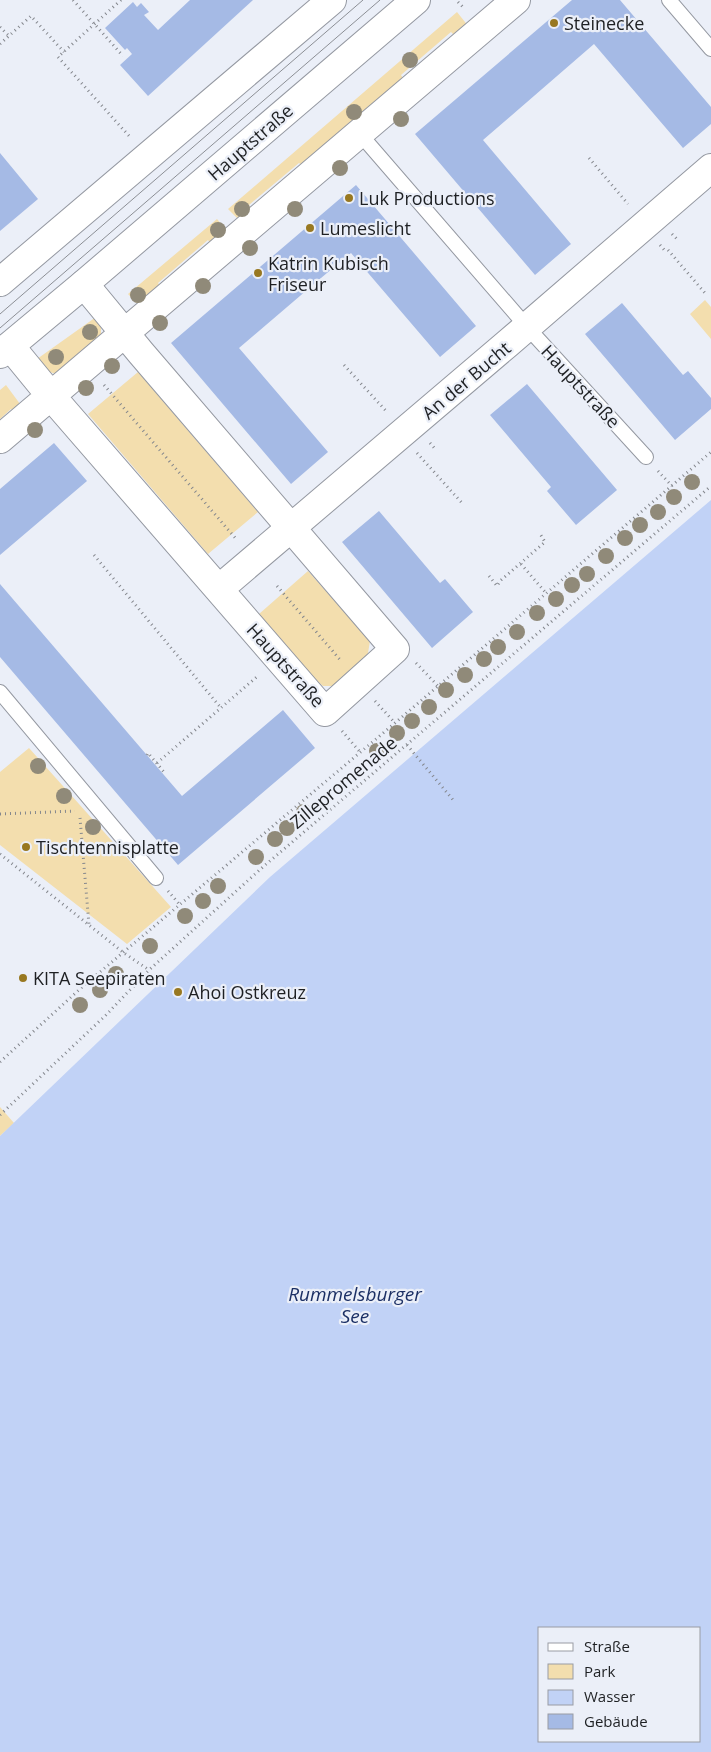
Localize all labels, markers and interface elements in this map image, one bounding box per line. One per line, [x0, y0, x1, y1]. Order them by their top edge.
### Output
place label: Steinecke [564, 11, 644, 35]
marker: Steinecke [548, 17, 560, 29]
street label: Hauptstraße [202, 98, 298, 186]
place label: Luk Productions [359, 186, 495, 210]
marker: Luk Productions [343, 192, 355, 204]
place label: Lumeslicht [320, 216, 411, 240]
marker: Lumeslicht [304, 222, 316, 234]
place label: Katrin Kubisch Friseur [268, 251, 389, 296]
marker: Katrin Kubisch Friseur [252, 267, 264, 279]
street label: An der Bucht [417, 336, 515, 424]
street label: Hauptstraße [536, 339, 626, 433]
street label: Hauptstraße [242, 618, 330, 712]
street label: Zillepromenade [285, 730, 401, 834]
place label: Tischtennisplatte [36, 835, 179, 859]
marker: Tischtennisplatte [20, 841, 32, 853]
place label: KITA Seepiraten [33, 966, 166, 990]
marker: KITA Seepiraten [17, 972, 29, 984]
place label: Ahoi Ostkreuz [188, 980, 306, 1004]
marker: Ahoi Ostkreuz [172, 986, 184, 998]
water label: Rummelsburger See [288, 1281, 423, 1329]
legend [538, 1627, 701, 1742]
text: Straße [584, 1636, 630, 1656]
text: Park [584, 1661, 615, 1681]
text: Wasser [584, 1686, 635, 1706]
text: Gebäude [584, 1711, 648, 1731]

